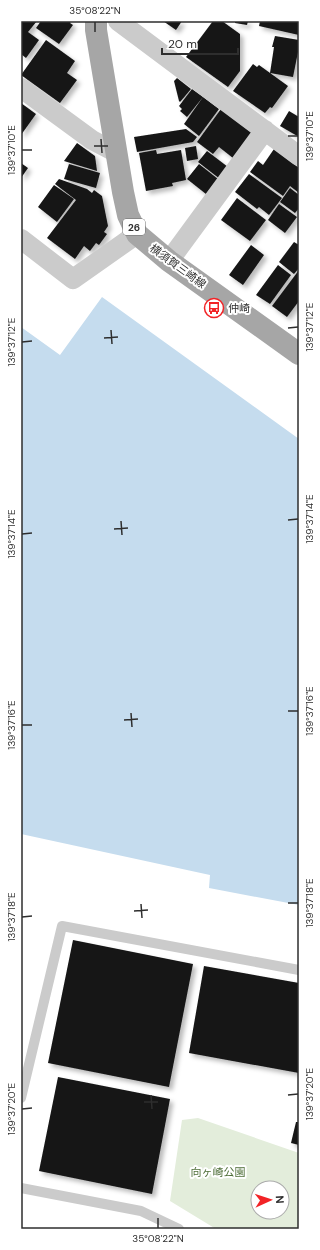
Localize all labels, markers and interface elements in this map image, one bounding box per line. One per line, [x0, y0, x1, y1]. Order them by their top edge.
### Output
text: 35°08'22"N [69, 4, 121, 17]
scale bar [162, 30, 238, 56]
text: 20 m [168, 36, 197, 52]
text: 139°37'10"E [303, 111, 316, 161]
text: 139°37'10"E [5, 125, 18, 175]
road number: 26 [123, 219, 145, 235]
street label: 横須賀三崎線 [147, 241, 209, 291]
bus stop icon: 仲崎 [203, 297, 225, 319]
place label: 仲崎 [228, 301, 250, 315]
text: 139°37'12"E [303, 302, 316, 351]
text: 139°37'12"E [5, 317, 18, 366]
text: 139°37'14"E [303, 494, 316, 544]
text: 139°37'14"E [5, 509, 18, 559]
text: 139°37'16"E [303, 686, 316, 736]
text: 139°37'16"E [5, 700, 18, 750]
text: 139°37'18"E [303, 878, 316, 928]
text: 139°37'18"E [5, 892, 18, 942]
text: 139°37'20"E [303, 1067, 316, 1120]
text: 139°37'20"E [5, 1082, 18, 1135]
park label: 向ヶ崎公園 [191, 1165, 246, 1179]
north arrow [250, 1180, 290, 1220]
text: N [273, 1195, 287, 1204]
text: 35°08'22"N [132, 1232, 184, 1245]

